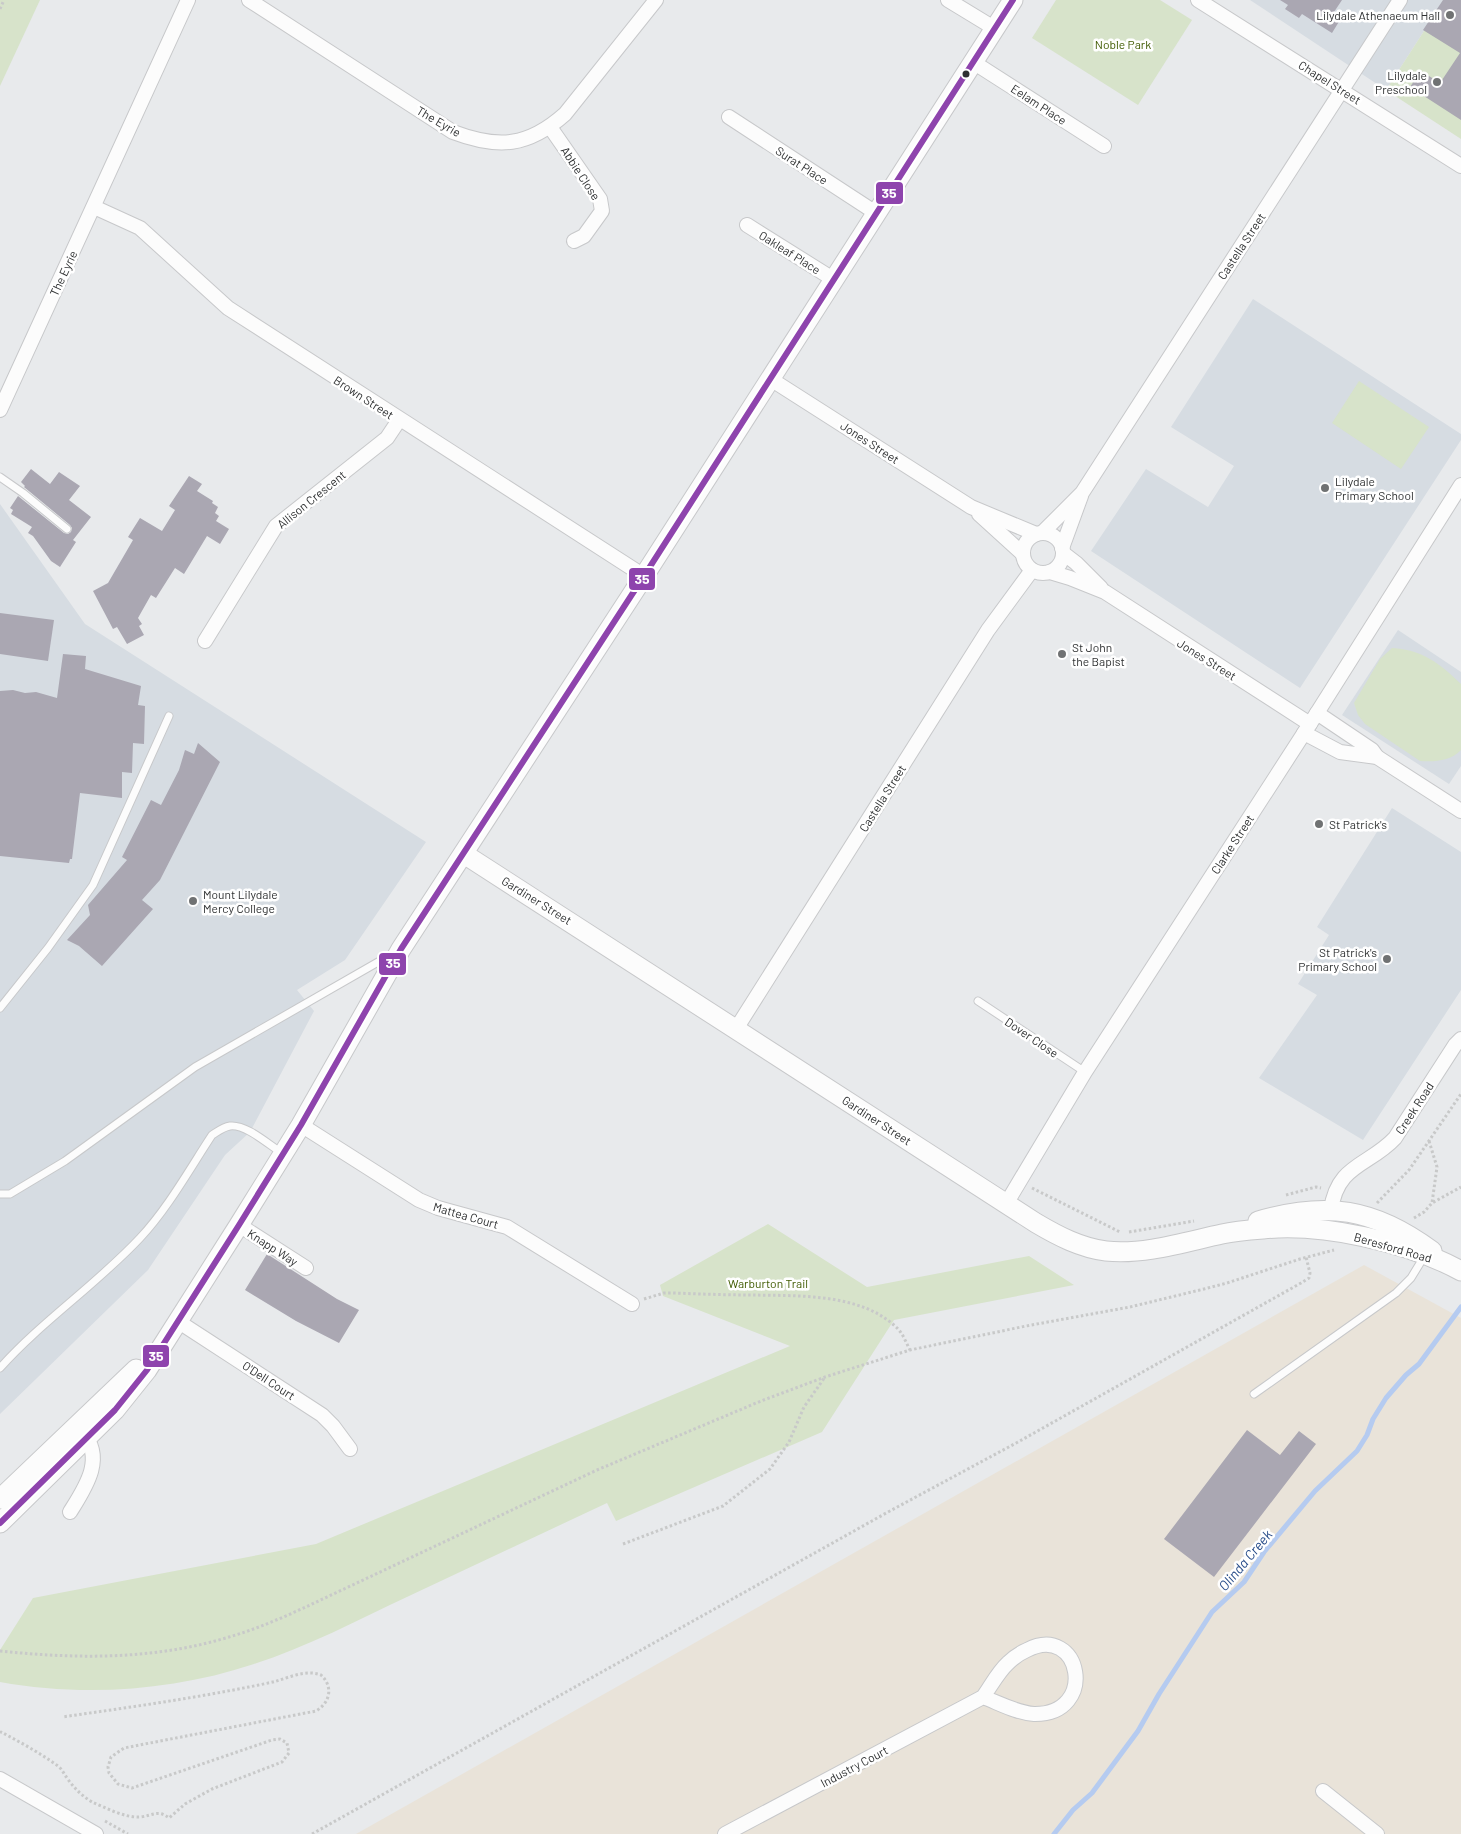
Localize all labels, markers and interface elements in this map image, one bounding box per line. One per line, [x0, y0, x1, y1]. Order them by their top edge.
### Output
place label: Lilydale Athenaeum Hall [1316, 8, 1440, 22]
marker: Lilydale Athenaeum Hall [1444, 9, 1456, 21]
park label: Noble Park [1095, 37, 1151, 51]
street label: Chapel Street [1296, 57, 1364, 107]
place label: Lilydale Preschool [1375, 68, 1427, 96]
unlabelled marker [961, 69, 971, 79]
marker: Lilydale Preschool [1431, 76, 1443, 88]
street label: Eelam Place [1009, 81, 1069, 127]
street label: The Eyrie [414, 103, 464, 139]
street label: Surat Place [773, 143, 831, 187]
street label: Abbie Close [559, 144, 603, 202]
line badge: 35 [875, 181, 904, 205]
text: 35 [881, 184, 897, 201]
street label: Castella Street [1214, 210, 1268, 282]
street label: Oakleaf Place [757, 228, 823, 276]
street label: The Eyrie [46, 248, 80, 298]
street label: Brown Street [331, 372, 397, 422]
street label: Jones Street [838, 418, 902, 466]
street label: Allison Crescent [274, 467, 348, 531]
place label: Lilydale Primary School [1335, 474, 1414, 502]
marker: Lilydale Primary School [1319, 482, 1331, 494]
line badge: 35 [628, 567, 656, 591]
text: 35 [634, 570, 650, 587]
street label: Jones Street [1175, 635, 1239, 683]
place label: St John the Bapist [1072, 640, 1125, 668]
marker: St John the Bapist [1056, 648, 1068, 660]
street label: Castella Street [856, 762, 908, 834]
street label: Clarke Street [1208, 812, 1256, 876]
place label: St Patrick's [1329, 817, 1387, 831]
marker: St Patrick's [1313, 818, 1325, 830]
street label: Gardiner Street [500, 873, 574, 927]
place label: Mount Lilydale Mercy College [203, 887, 278, 915]
marker: Mount Lilydale Mercy College [187, 895, 199, 907]
place label: St Patrick's Primary School [1298, 945, 1377, 973]
line badge: 35 [378, 952, 407, 976]
marker: St Patrick's Primary School [1381, 953, 1393, 965]
text: 35 [385, 954, 401, 971]
street label: Dover Close [1003, 1014, 1061, 1060]
street label: Creek Road [1392, 1079, 1436, 1137]
street label: Gardiner Street [840, 1092, 914, 1148]
street label: Mattea Court [432, 1199, 500, 1231]
street label: Knapp Way [245, 1226, 301, 1269]
street label: Beresford Road [1352, 1229, 1434, 1265]
park label: Warburton Trail [728, 1276, 808, 1290]
line badge: 35 [142, 1344, 170, 1368]
text: 35 [148, 1347, 164, 1364]
street label: O'Dell Court [240, 1358, 298, 1402]
water label: Olinda Creek [1215, 1526, 1275, 1594]
street label: Industry Court [818, 1742, 890, 1790]

